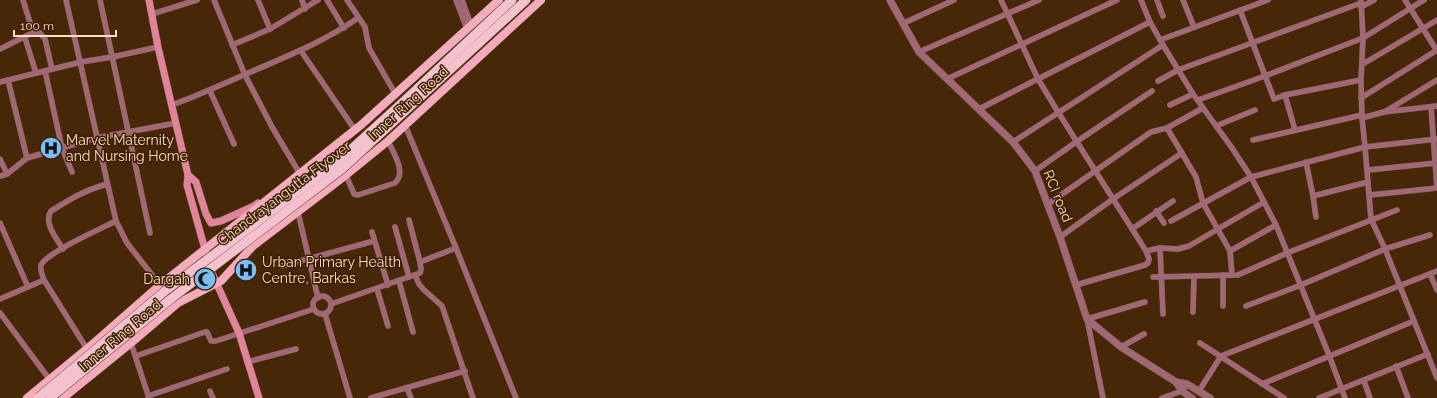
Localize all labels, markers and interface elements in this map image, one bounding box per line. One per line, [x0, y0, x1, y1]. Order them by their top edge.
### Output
scale bar [14, 12, 116, 38]
text: 100 m [20, 19, 54, 33]
street label: Inner Ring Road [365, 63, 451, 143]
place label: Marvel Maternity and Nursing Home [66, 132, 188, 164]
hospital icon: Marvel Maternity and Nursing Home [38, 135, 64, 161]
street label: Chandrayangutta Flyover [214, 138, 354, 248]
street label: RCI road [1040, 167, 1076, 225]
place label: Urban Primary Health Centre, Barkas [262, 254, 401, 286]
hospital icon: Urban Primary Health Centre, Barkas [233, 257, 259, 283]
mosque icon: Dargah [192, 266, 218, 292]
place label: Dargah [143, 271, 190, 287]
street label: Inner Ring Road [76, 296, 164, 374]

